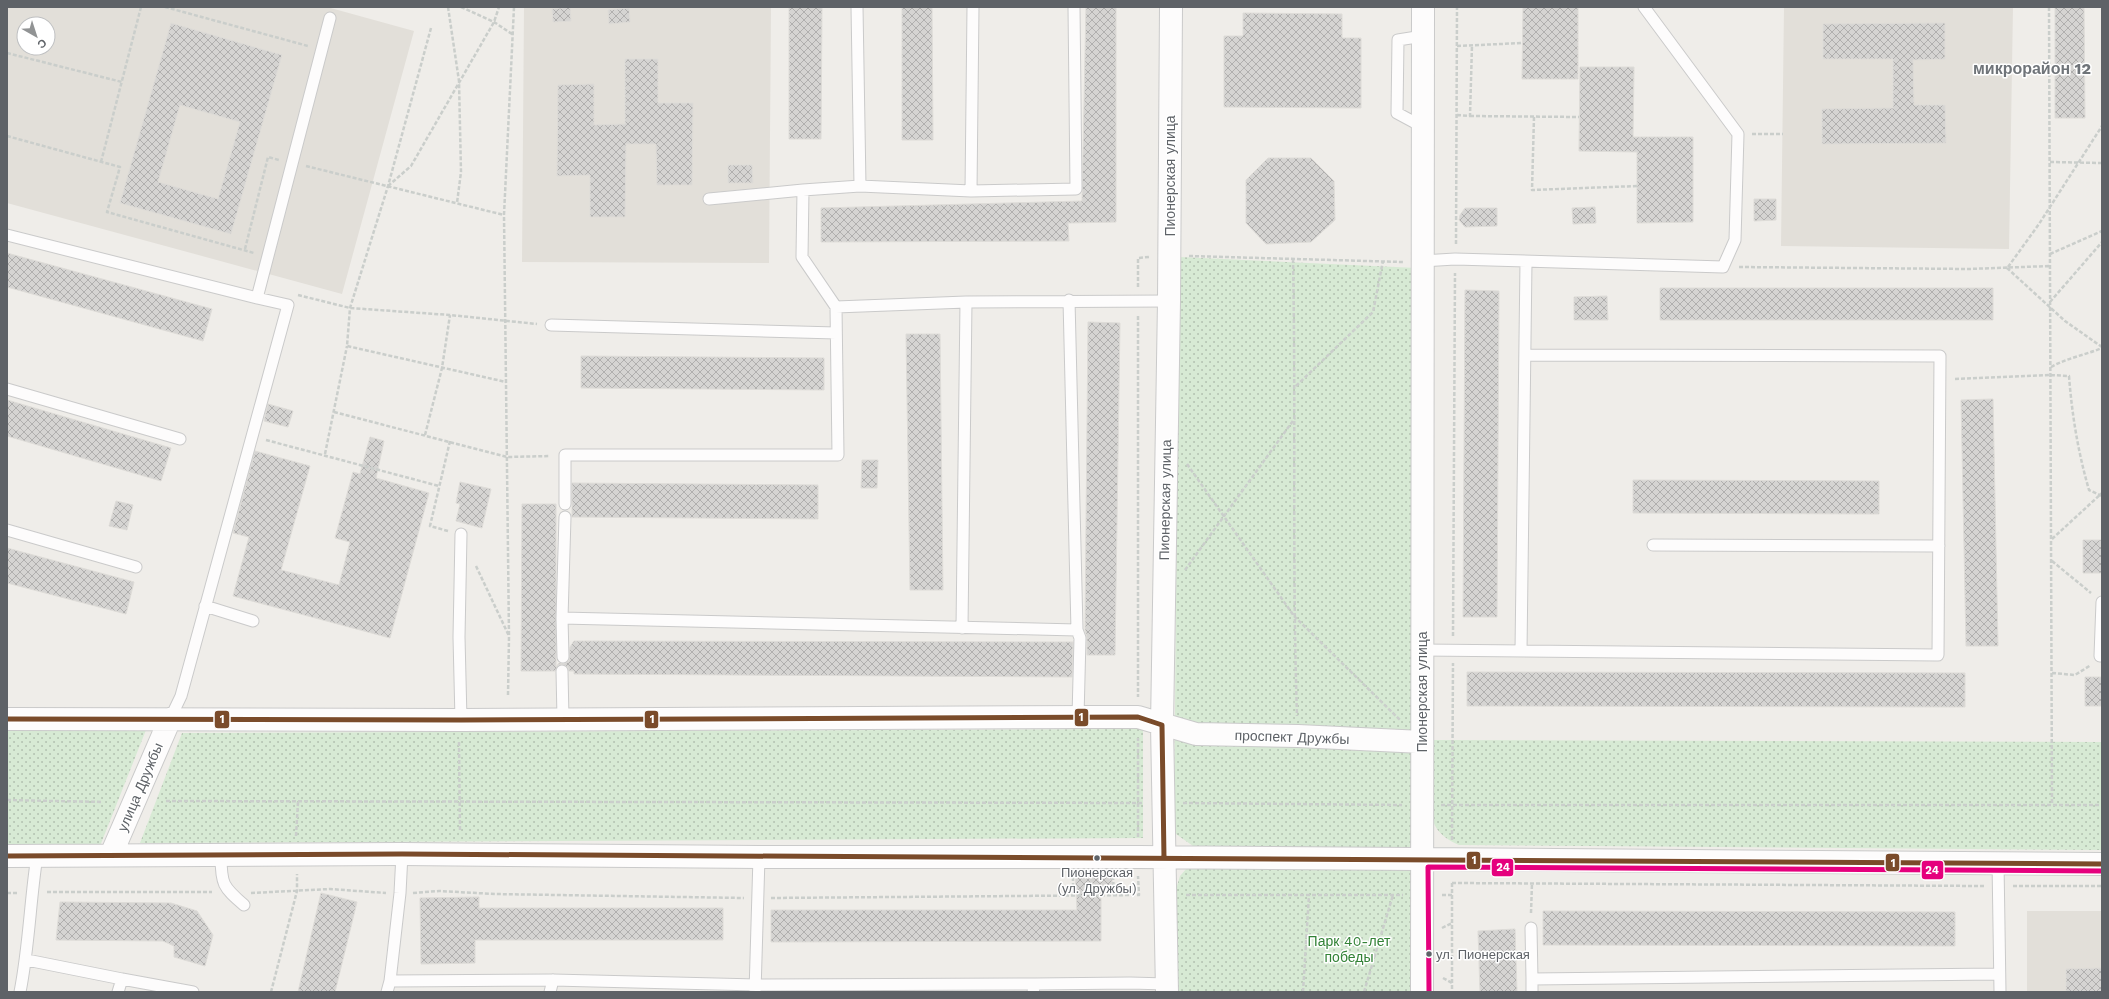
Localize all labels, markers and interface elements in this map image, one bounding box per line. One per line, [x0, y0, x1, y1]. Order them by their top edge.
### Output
north arrow [16, 16, 56, 56]
text: С [35, 36, 49, 51]
district label: микрорайон 12 [1973, 59, 2091, 78]
street label: Пионерская улица [1162, 115, 1178, 237]
street label: Пионерская улица [1156, 439, 1174, 561]
street label: Пионерская улица [1414, 631, 1430, 753]
line badge: 1 [1074, 708, 1089, 727]
line badge: 1 [214, 710, 230, 729]
line badge: 1 [644, 710, 659, 729]
text: 1 [1079, 711, 1083, 724]
text: 1 [220, 713, 224, 726]
text: 1 [650, 713, 654, 726]
street label: проспект Дружбы [1234, 727, 1350, 747]
street label: улица Дружбы [114, 740, 166, 834]
line badge: 1 [1466, 851, 1481, 870]
marker: Пионерская (ул. Дружбы) [1092, 853, 1102, 863]
line badge: 1 [1885, 853, 1900, 872]
text: 1 [1472, 854, 1476, 867]
text: 1 [1891, 857, 1895, 870]
line badge: 24 [1491, 858, 1514, 877]
line badge: 24 [1921, 860, 1944, 880]
text: 24 [1496, 861, 1510, 874]
text: 24 [1925, 864, 1939, 877]
place label: Пионерская (ул. Дружбы) [1058, 865, 1136, 896]
park label: Парк 40-лет победы [1308, 933, 1391, 965]
place label: ул. Пионерская [1436, 947, 1530, 962]
marker: ул. Пионерская [1424, 949, 1434, 959]

